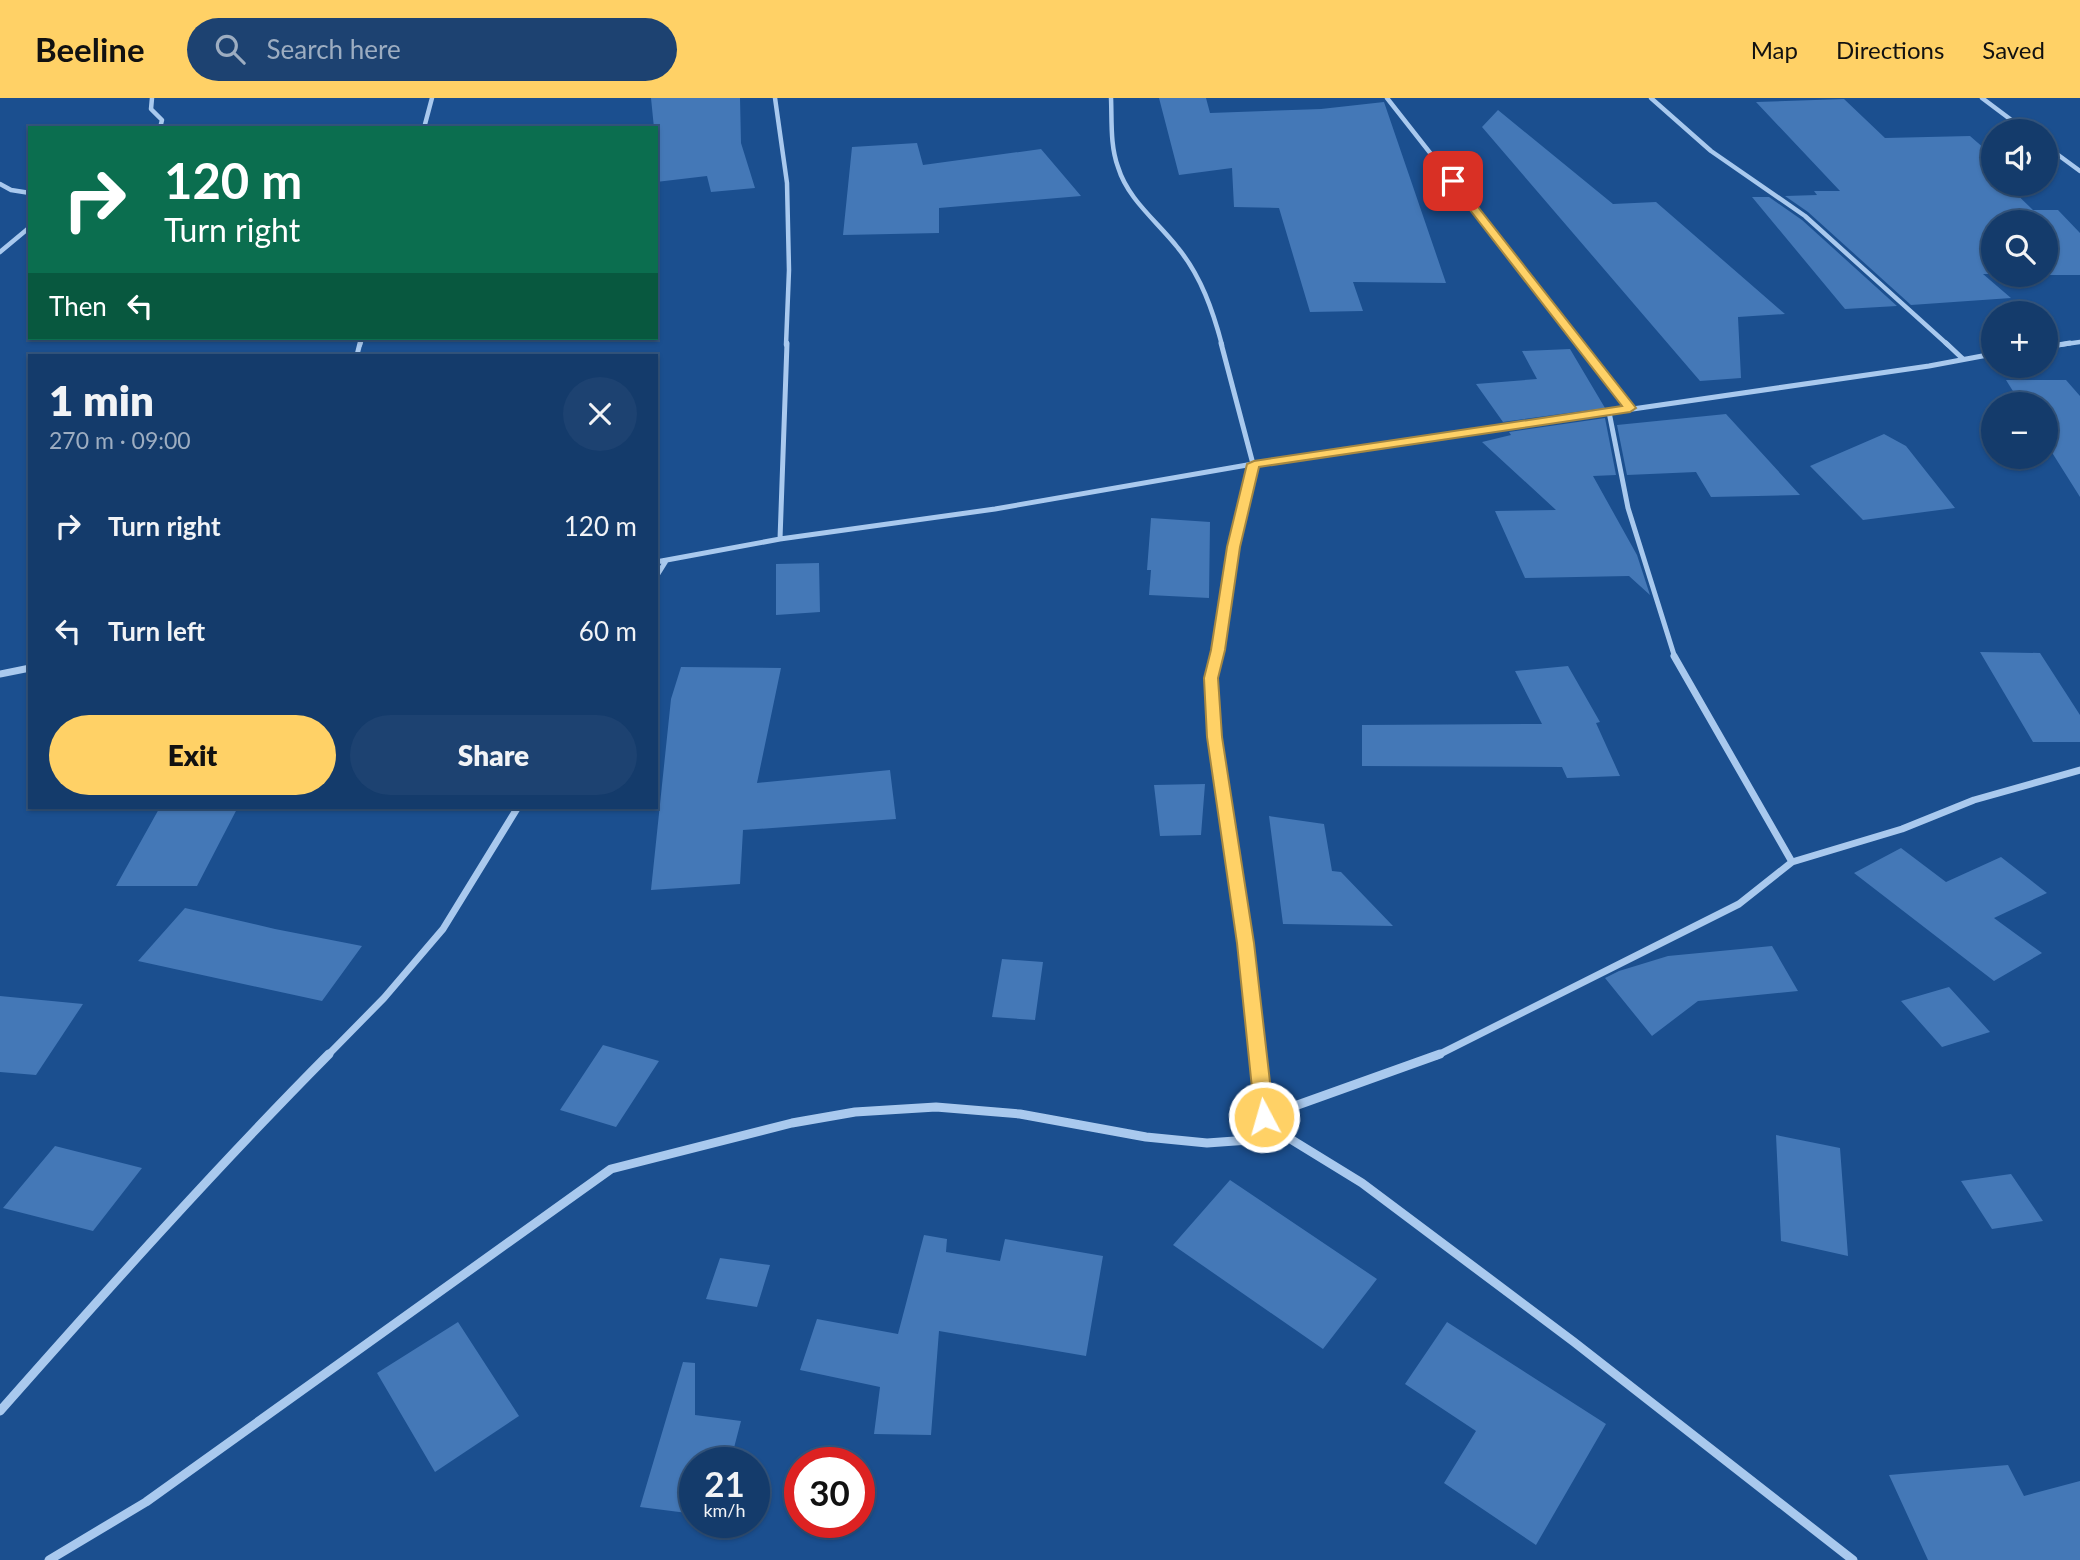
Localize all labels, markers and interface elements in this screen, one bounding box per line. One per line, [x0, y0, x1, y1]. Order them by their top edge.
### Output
search box [187, 18, 677, 81]
text: Beeline [35, 29, 145, 69]
icon: search [211, 30, 249, 68]
text: Search here [267, 33, 401, 65]
text: Map [1751, 35, 1798, 64]
text: Directions [1836, 35, 1944, 64]
text: Saved [1982, 35, 2045, 64]
map controls [1981, 119, 2058, 469]
button: sound [1981, 119, 2058, 196]
text: 120 m [164, 151, 302, 209]
pin [1423, 151, 1483, 211]
icon: right [49, 154, 140, 245]
icon: arrive [1434, 162, 1472, 200]
text: Turn right [164, 210, 300, 249]
button: search [1981, 210, 2058, 287]
icon: left [121, 287, 159, 325]
text: Then [49, 290, 107, 322]
button: + [1981, 301, 2058, 378]
text: 1 min [49, 375, 154, 425]
button: close [563, 377, 637, 451]
button: − [1981, 392, 2058, 469]
text: 270 m · 09:00 [49, 426, 191, 454]
icon: right [49, 507, 87, 545]
text: Turn right [108, 510, 221, 542]
text: 120 m [564, 510, 637, 542]
icon: left [49, 612, 87, 650]
text: Turn left [108, 615, 205, 647]
text: 60 m [579, 615, 637, 647]
button: Exit [49, 715, 336, 795]
button: Share [350, 715, 637, 795]
position arrow [1227, 1080, 1301, 1154]
speed limit sign: 30 [784, 1447, 875, 1538]
text: 21 [704, 1462, 745, 1504]
text: km/h [703, 1499, 746, 1521]

